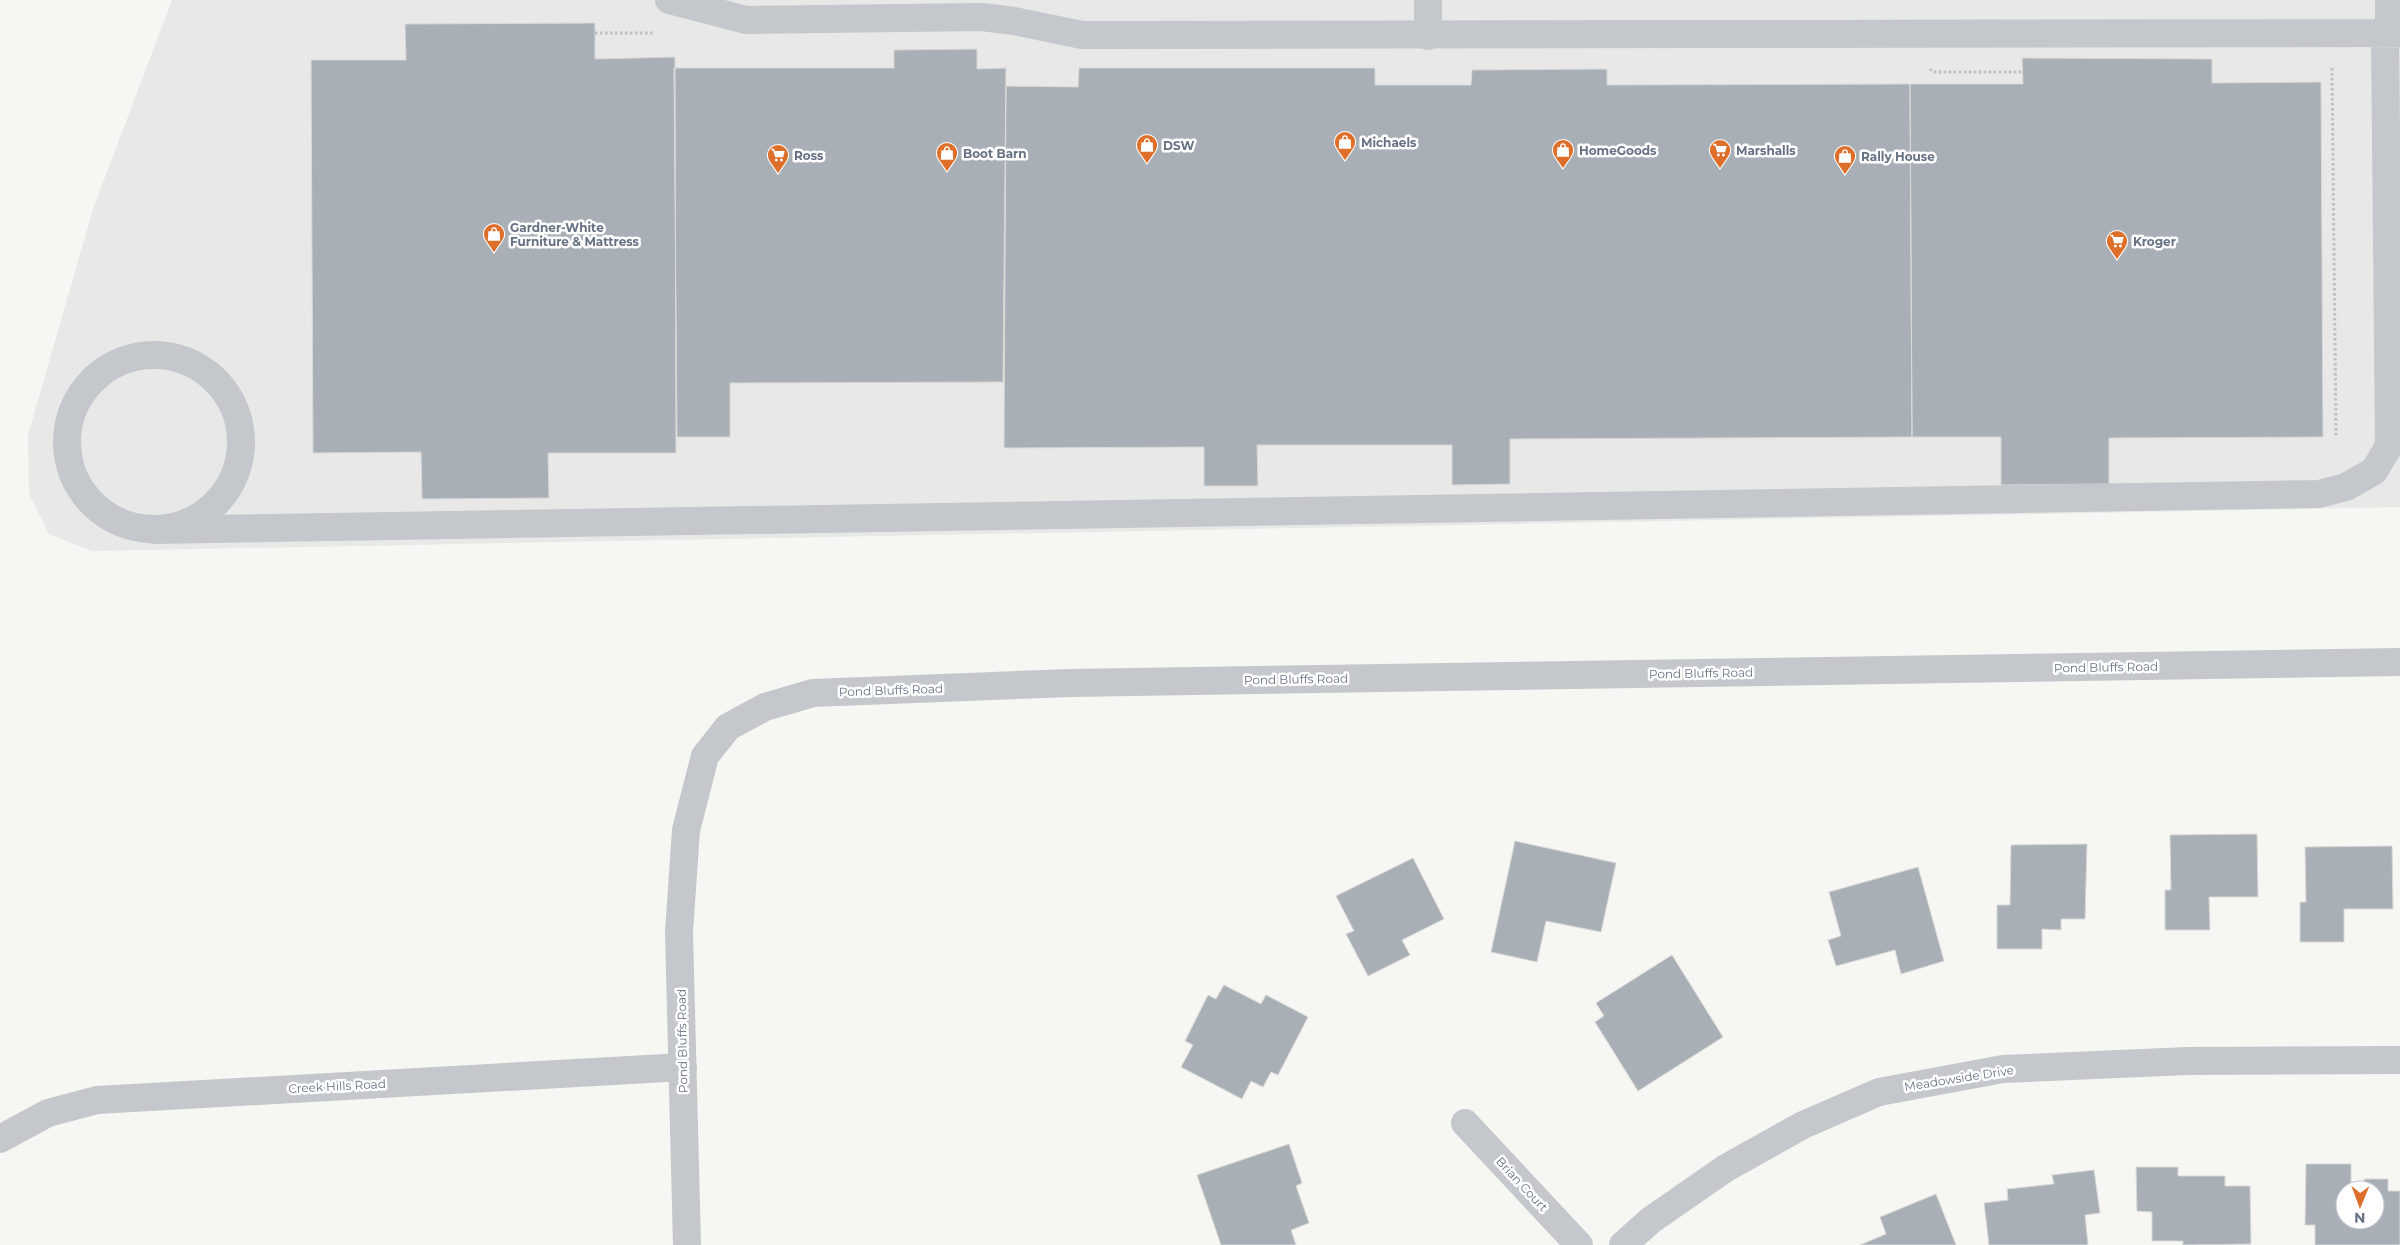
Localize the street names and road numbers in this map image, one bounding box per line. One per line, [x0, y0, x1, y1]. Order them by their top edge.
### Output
street label: Pond Bluffs Road [2054, 659, 2158, 675]
street label: Pond Bluffs Road [1649, 665, 1753, 681]
street label: Pond Bluffs Road [1244, 671, 1348, 687]
street label: Pond Bluffs Road [839, 681, 943, 699]
street label: Pond Bluffs Road [674, 989, 690, 1093]
street label: Meadowside Drive [1903, 1062, 2015, 1094]
street label: Creek Hills Road [288, 1076, 386, 1096]
street label: Brian Court [1493, 1154, 1551, 1214]

